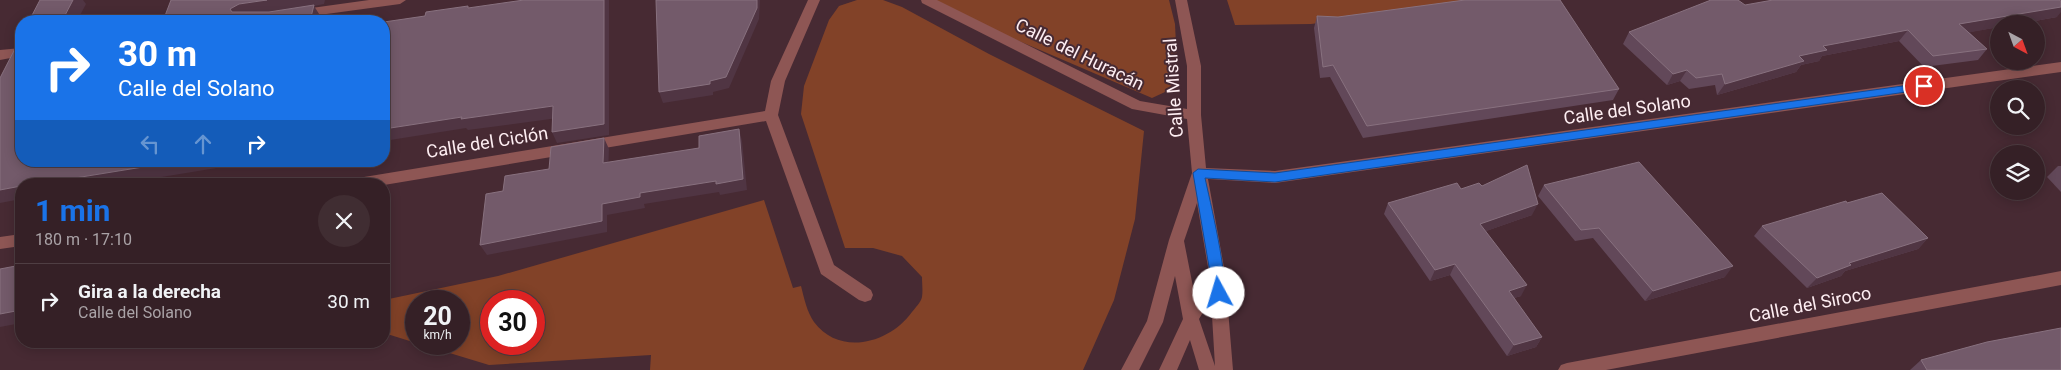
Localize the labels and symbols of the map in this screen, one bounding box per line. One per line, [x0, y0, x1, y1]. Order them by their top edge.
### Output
street label: Calle del Huracán [1012, 14, 1148, 94]
north arrow [1990, 15, 2045, 70]
street label: Calle Mistral [1159, 38, 1187, 138]
pin [1903, 65, 1945, 107]
street label: Calle del Solano [1562, 90, 1692, 128]
street label: Calle del Ciclón [425, 122, 549, 162]
position arrow [1192, 266, 1244, 318]
street label: Calle del Siroco [1747, 282, 1873, 326]
speed limit sign: 30 [480, 290, 545, 355]

